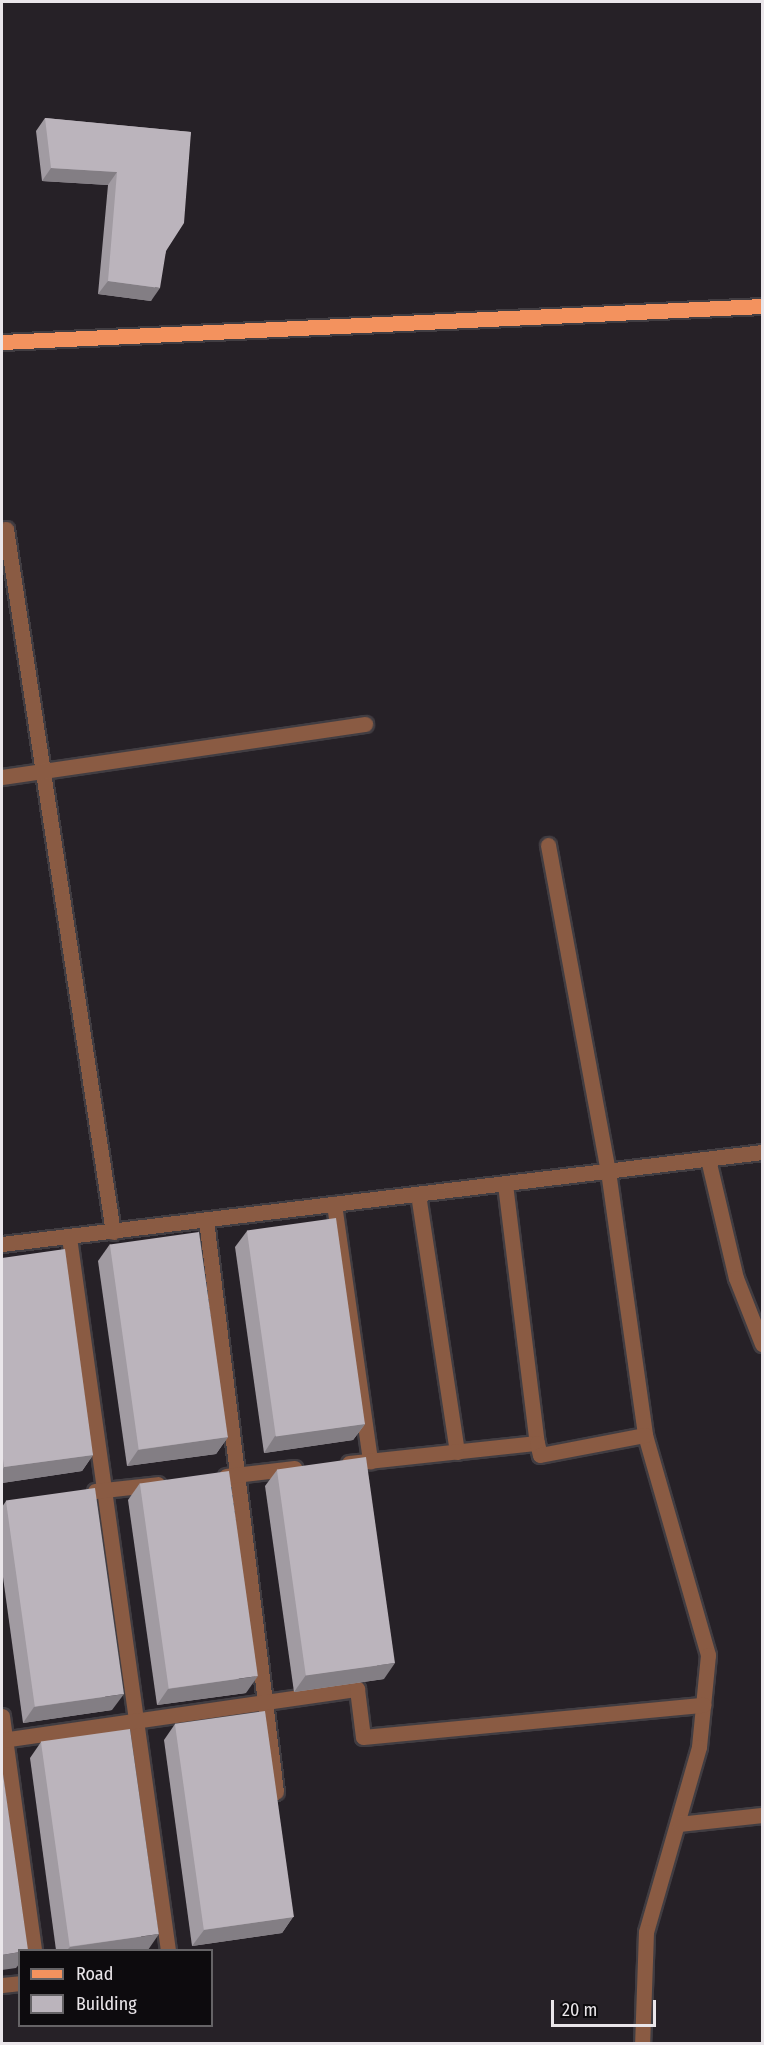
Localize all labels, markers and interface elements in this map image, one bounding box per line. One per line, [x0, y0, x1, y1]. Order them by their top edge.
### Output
legend [18, 1949, 213, 2027]
text: Road [76, 1963, 113, 1985]
scale bar [554, 1988, 659, 2026]
text: Building [76, 1993, 137, 2015]
text: 20 m [562, 1999, 597, 2021]

